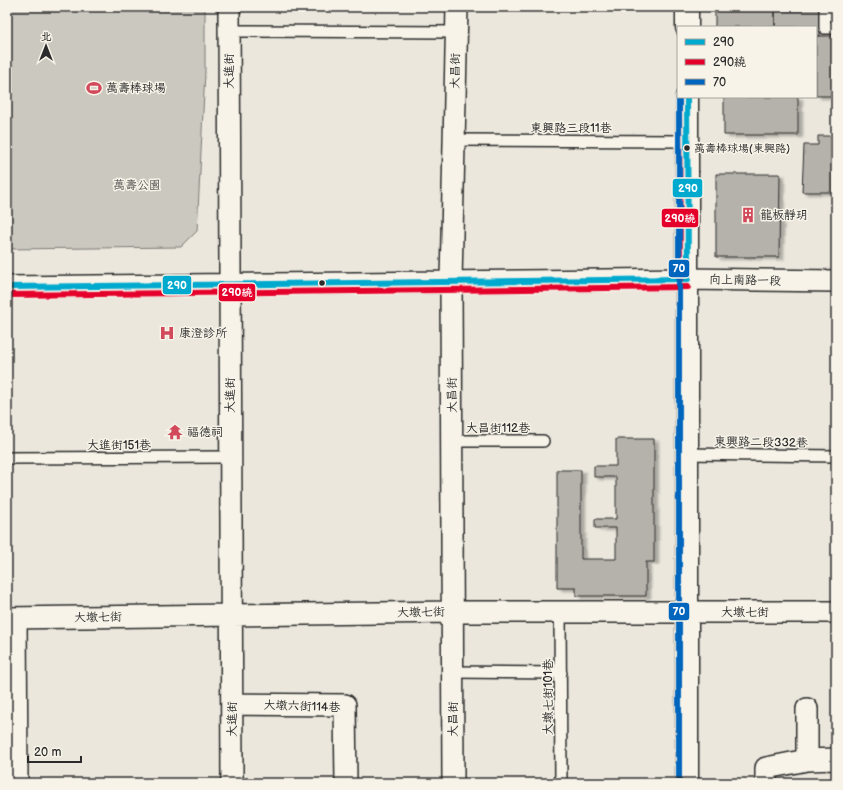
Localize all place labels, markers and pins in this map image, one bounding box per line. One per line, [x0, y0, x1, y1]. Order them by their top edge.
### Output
sports icon: 萬壽棒球場 [85, 79, 103, 97]
place label: 萬壽棒球場 [106, 81, 166, 96]
place label: 萬壽棒球場(東興路) [694, 142, 790, 155]
marker: 萬壽棒球場(東興路) [682, 143, 692, 153]
building icon: 龍板靜玥 [739, 206, 757, 224]
place label: 龍板靜玥 [760, 208, 808, 223]
unlabelled marker [317, 278, 327, 288]
hospital icon: 康澄診所 [158, 324, 176, 342]
place label: 康澄診所 [179, 326, 228, 341]
temple icon: 福德祠 [166, 423, 184, 441]
place label: 福德祠 [187, 425, 223, 440]

